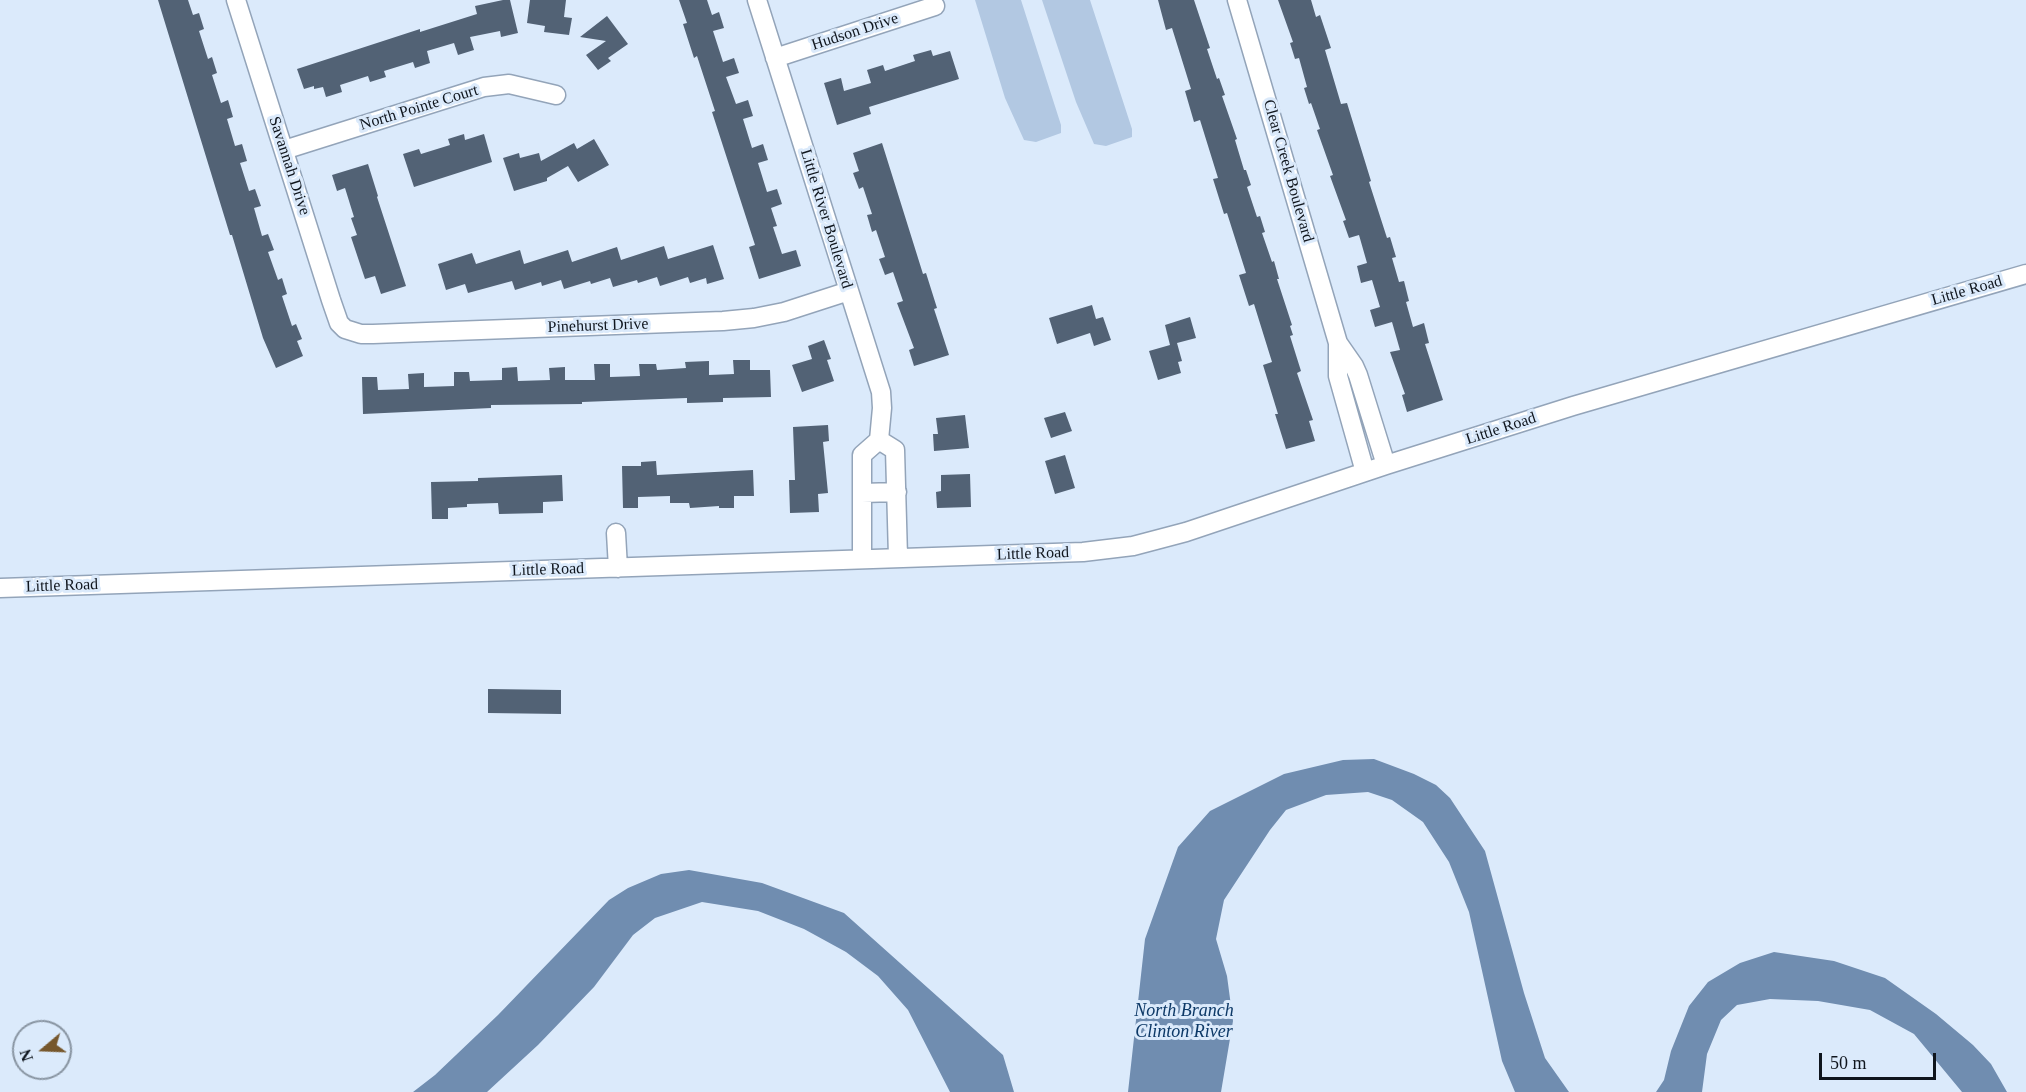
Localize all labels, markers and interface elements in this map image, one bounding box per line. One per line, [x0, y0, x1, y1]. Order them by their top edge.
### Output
street label: Hudson Drive [809, 9, 901, 55]
street label: North Pointe Court [358, 81, 480, 135]
street label: Clear Creek Boulevard [1258, 97, 1318, 245]
street label: Savannah Drive [264, 114, 314, 218]
street label: Little River Boulevard [796, 147, 856, 291]
street label: Little Road [1930, 272, 2004, 310]
street label: Pinehurst Drive [547, 315, 649, 337]
street label: Little Road [1464, 409, 1538, 449]
street label: Little Road [996, 543, 1070, 565]
street label: Little Road [511, 559, 585, 581]
street label: Little Road [25, 575, 99, 597]
water label: North Branch Clinton River [1134, 1000, 1234, 1042]
north arrow [12, 1020, 72, 1080]
scale bar [1822, 1041, 1939, 1079]
text: N [16, 1047, 36, 1064]
text: 50 m [1830, 1053, 1867, 1073]

